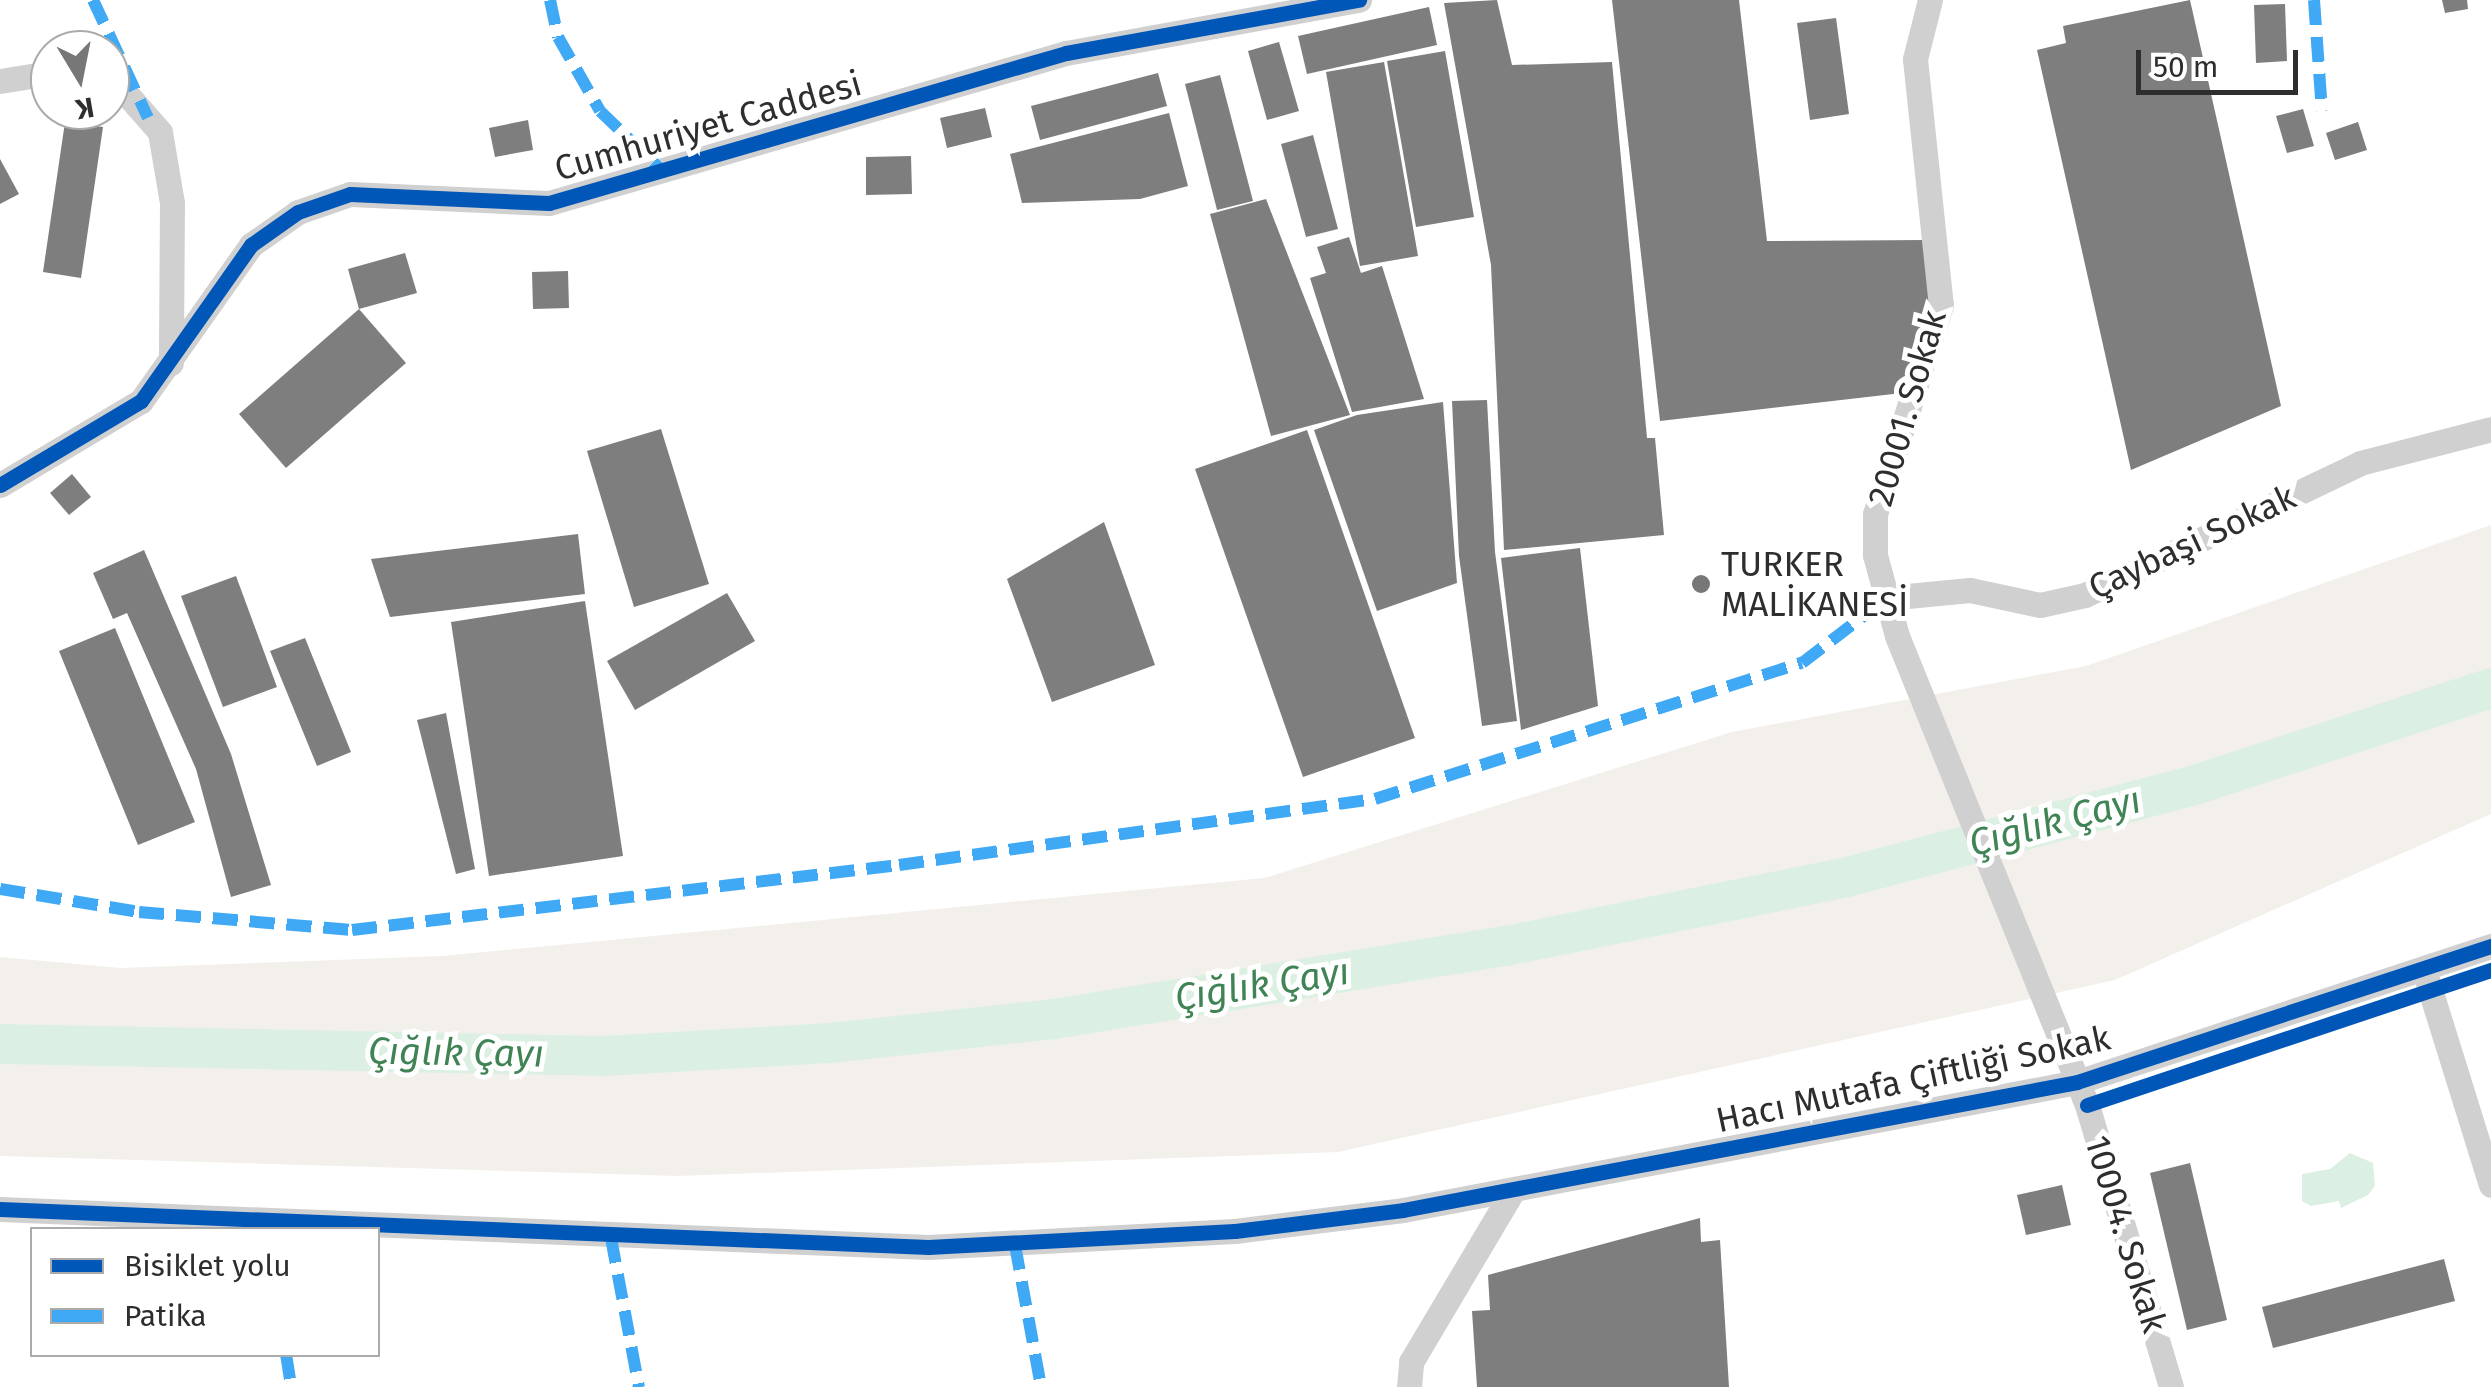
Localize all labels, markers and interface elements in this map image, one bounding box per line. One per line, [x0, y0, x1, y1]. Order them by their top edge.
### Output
north arrow [30, 30, 130, 130]
scale bar [2141, 30, 2304, 92]
text: 50 m [2153, 49, 2218, 85]
street label: Cumhuriyet Caddesi [550, 62, 866, 190]
text: K [73, 90, 97, 126]
street label: 20001. Sokak [1859, 305, 1955, 511]
street label: Çaybaşi Sokak [2082, 476, 2302, 608]
place label: TURKER MALİKANESİ [1721, 543, 1908, 625]
marker: TURKER MALİKANESİ [1690, 573, 1712, 595]
water label: Çığlık Çayı [1964, 777, 2146, 867]
water label: Çığlık Çayı [1171, 949, 1353, 1021]
street label: Hacı Mutafa Çiftliği Sokak [1712, 1017, 2114, 1141]
water label: Çığlık Çayı [368, 1029, 544, 1077]
street label: 10004. Sokak [2076, 1130, 2176, 1338]
legend [30, 1227, 380, 1357]
text: Bisiklet yolu [124, 1248, 291, 1284]
text: Patika [124, 1298, 207, 1334]

